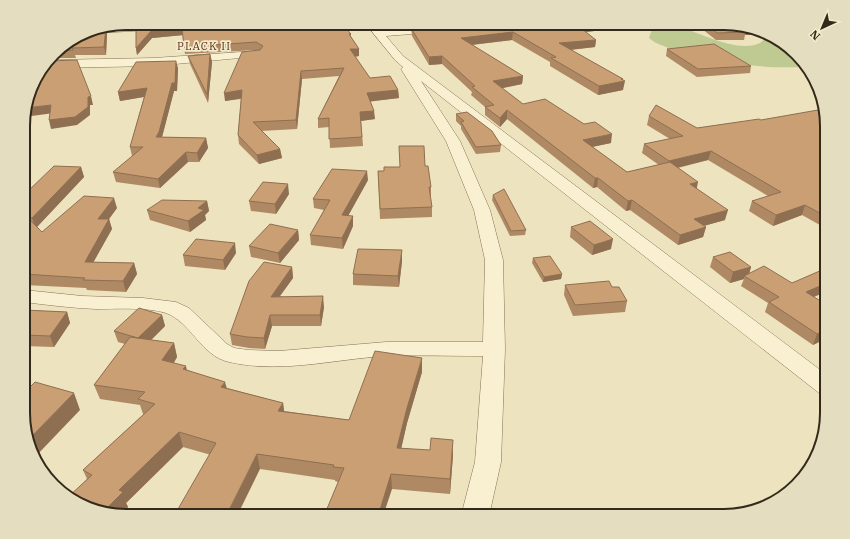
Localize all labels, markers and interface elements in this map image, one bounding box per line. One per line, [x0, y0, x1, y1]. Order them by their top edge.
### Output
north arrow [802, 8, 842, 48]
text: N [807, 27, 823, 43]
district label: PLACK II [177, 39, 231, 53]

